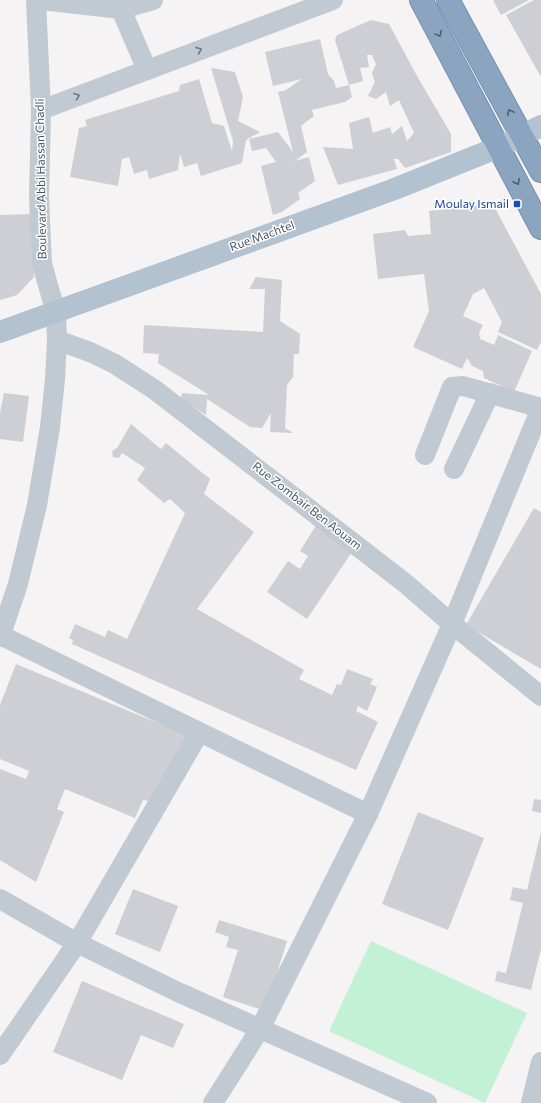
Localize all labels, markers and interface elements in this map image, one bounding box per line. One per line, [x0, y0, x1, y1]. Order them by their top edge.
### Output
one-way arrow [434, 30, 442, 38]
one-way arrow [195, 47, 202, 55]
one-way arrow [74, 92, 81, 100]
street label: Boulevard Abbi Hassan Chadli [32, 98, 48, 260]
one-way arrow [507, 109, 515, 116]
one-way arrow [512, 177, 520, 185]
place label: Moulay Ismail [434, 196, 509, 210]
marker: Moulay Ismail [512, 199, 522, 209]
street label: Rue Machtel [227, 217, 296, 253]
street label: Rue Zombair Ben Aouam [250, 458, 365, 552]

